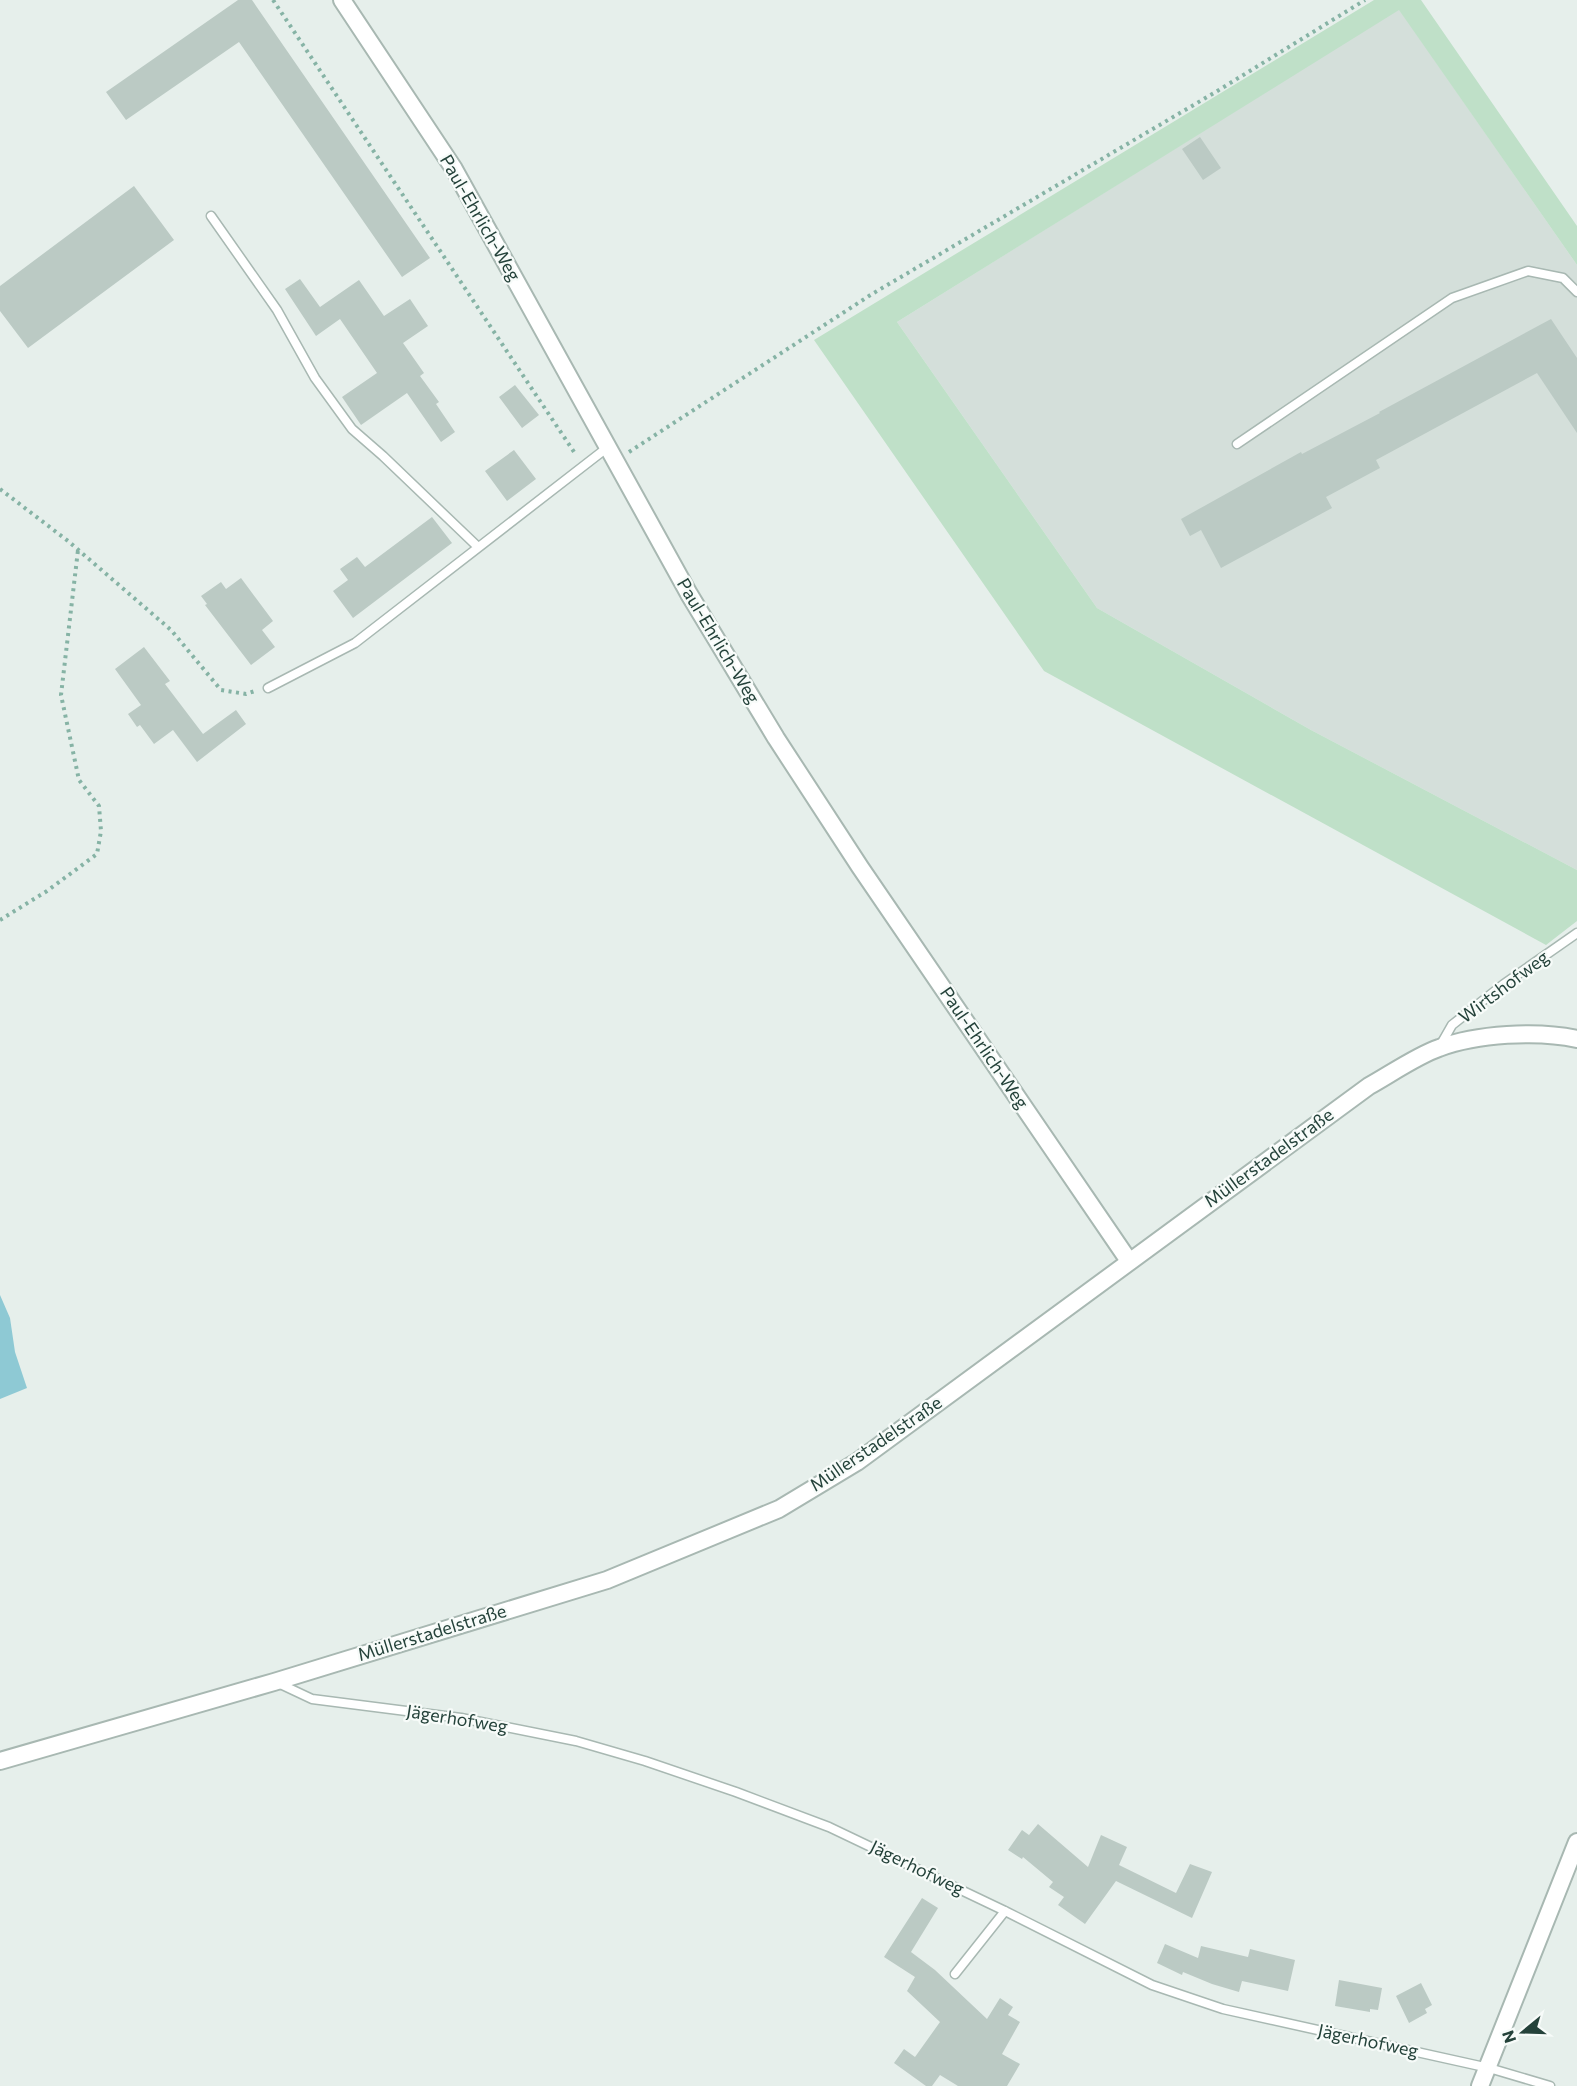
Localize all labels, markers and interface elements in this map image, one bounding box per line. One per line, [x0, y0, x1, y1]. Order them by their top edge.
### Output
street label: Paul-Ehrlich-Weg [436, 150, 526, 285]
street label: Paul-Ehrlich-Weg [673, 574, 765, 707]
street label: Wirtshofweg [1454, 945, 1553, 1027]
street label: Paul-Ehrlich-Weg [936, 982, 1034, 1113]
street label: Müllerstadelstraße [1199, 1103, 1337, 1212]
street label: Müllerstadelstraße [805, 1391, 946, 1495]
street label: Müllerstadelstraße [355, 1599, 509, 1665]
street label: Jägerhofweg [405, 1699, 510, 1737]
street label: Jägerhofweg [867, 1835, 968, 1899]
north arrow [1493, 2002, 1553, 2062]
street label: Jägerhofweg [1316, 2019, 1421, 2061]
text: N [1497, 2028, 1519, 2046]

